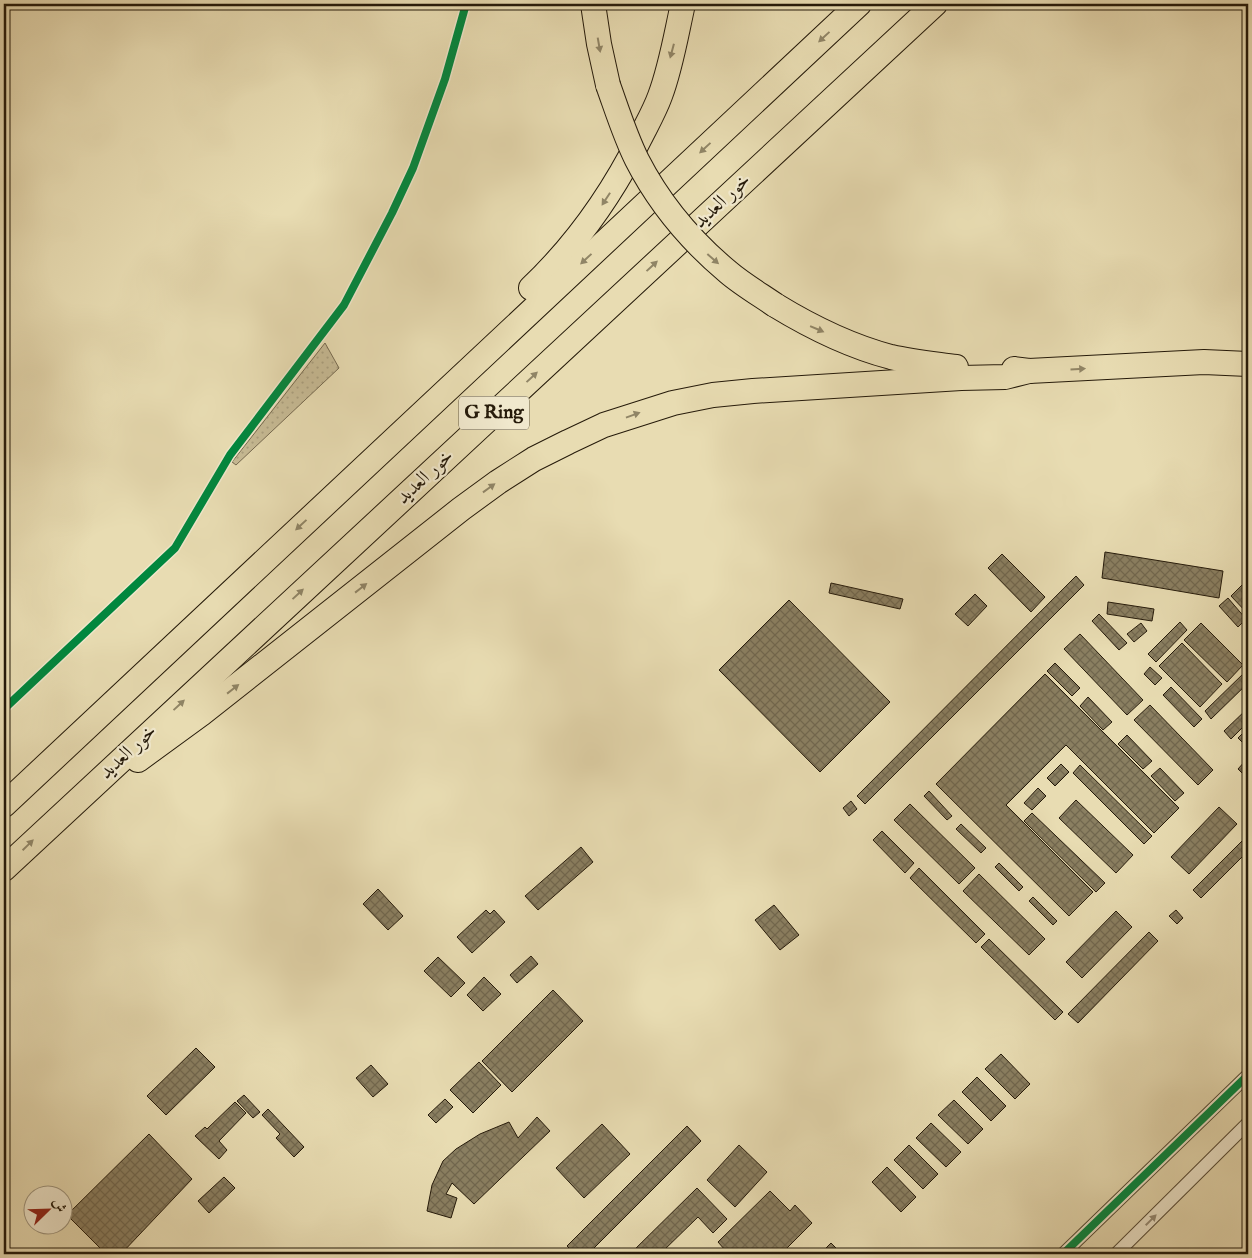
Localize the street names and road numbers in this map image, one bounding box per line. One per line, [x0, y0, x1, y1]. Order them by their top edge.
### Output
street label: خور العديد [688, 168, 756, 234]
road number: G Ring [459, 396, 529, 429]
street label: خور العديد [391, 444, 459, 510]
street label: خور العديد [94, 719, 162, 785]

